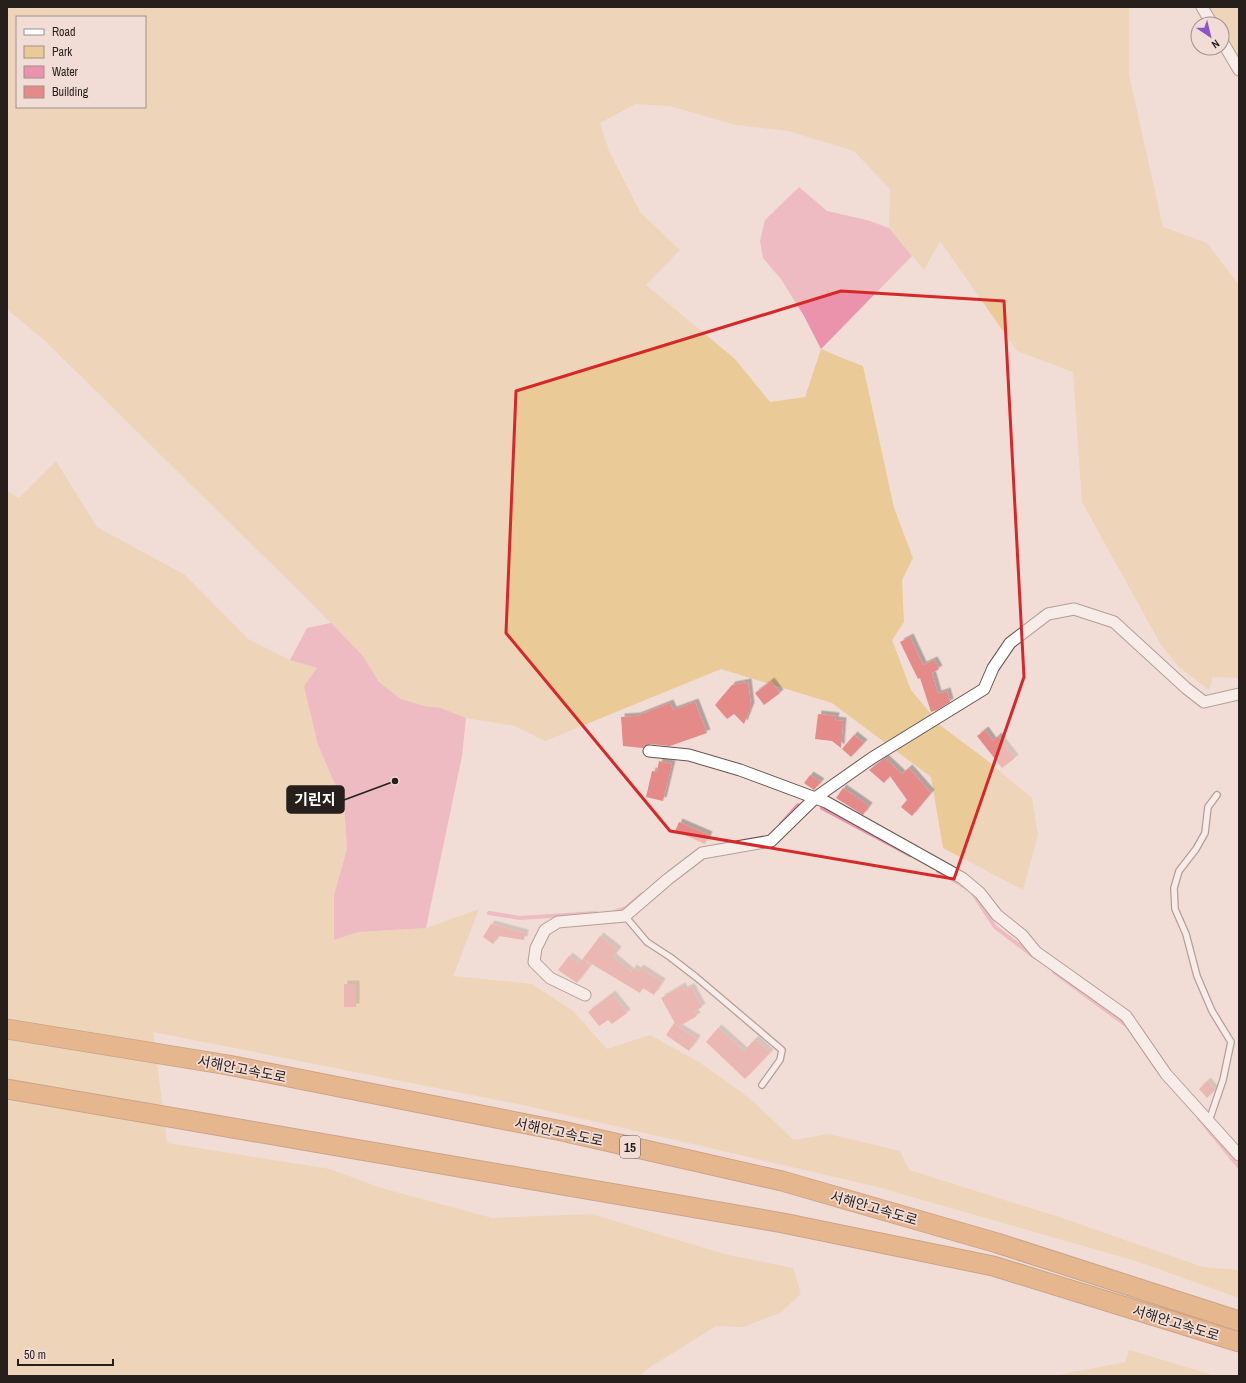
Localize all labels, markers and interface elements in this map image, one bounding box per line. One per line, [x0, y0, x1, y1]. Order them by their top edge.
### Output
legend [16, 16, 146, 108]
north arrow [1190, 16, 1230, 56]
text: Road [52, 24, 76, 40]
text: N [1209, 37, 1222, 52]
text: Park [52, 44, 72, 60]
text: Water [52, 64, 79, 80]
text: Building [52, 84, 89, 100]
callout: 기린지 [287, 786, 344, 813]
text: 기린지 [294, 789, 336, 810]
street label: 서해안고속도로 [196, 1052, 288, 1086]
street label: 서해안고속도로 [513, 1114, 605, 1150]
road number: 15 [620, 1136, 640, 1158]
street label: 서해안고속도로 [828, 1187, 920, 1229]
street label: 서해안고속도로 [1130, 1301, 1222, 1345]
scale bar [18, 1341, 113, 1367]
text: 50 m [24, 1347, 46, 1363]

